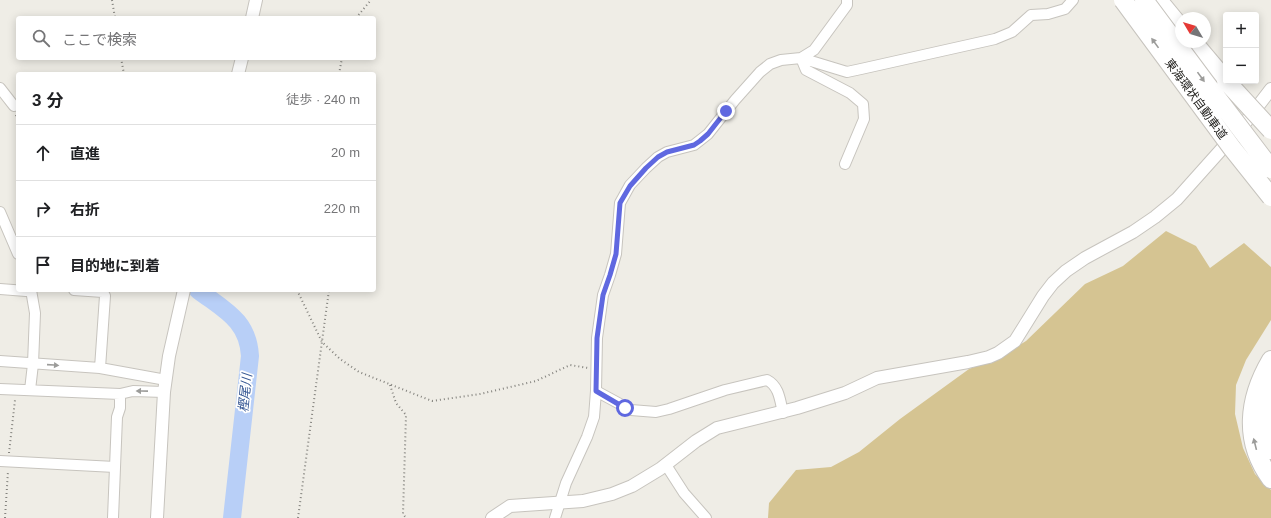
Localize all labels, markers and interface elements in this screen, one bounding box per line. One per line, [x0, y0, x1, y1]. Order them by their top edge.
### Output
north arrow [1175, 12, 1211, 48]
map controls [1223, 12, 1259, 84]
button: + [1223, 12, 1259, 48]
search box [16, 16, 376, 60]
icon: search [30, 27, 52, 49]
text: ここで検索 [62, 31, 137, 48]
one-way arrow [1151, 38, 1159, 48]
button: − [1223, 48, 1259, 84]
street label: 東海環状自動車道 [1162, 56, 1230, 142]
one-way arrow [1196, 71, 1205, 82]
text: 3 分 [32, 91, 63, 110]
text: 徒歩 · 240 m [286, 92, 360, 107]
route end [717, 102, 735, 120]
icon: ahead [32, 142, 54, 164]
text: 直進 [70, 145, 100, 162]
text: 20 m [331, 145, 360, 160]
icon: right [32, 198, 54, 220]
text: 右折 [70, 201, 100, 218]
text: 220 m [324, 201, 360, 216]
icon: arrive [32, 254, 54, 276]
text: 目的地に到着 [70, 257, 160, 274]
one-way arrow [47, 361, 59, 368]
water label: 樫尾川 [236, 371, 255, 413]
one-way arrow [135, 388, 148, 394]
route start [616, 399, 634, 417]
one-way arrow [1251, 438, 1257, 450]

